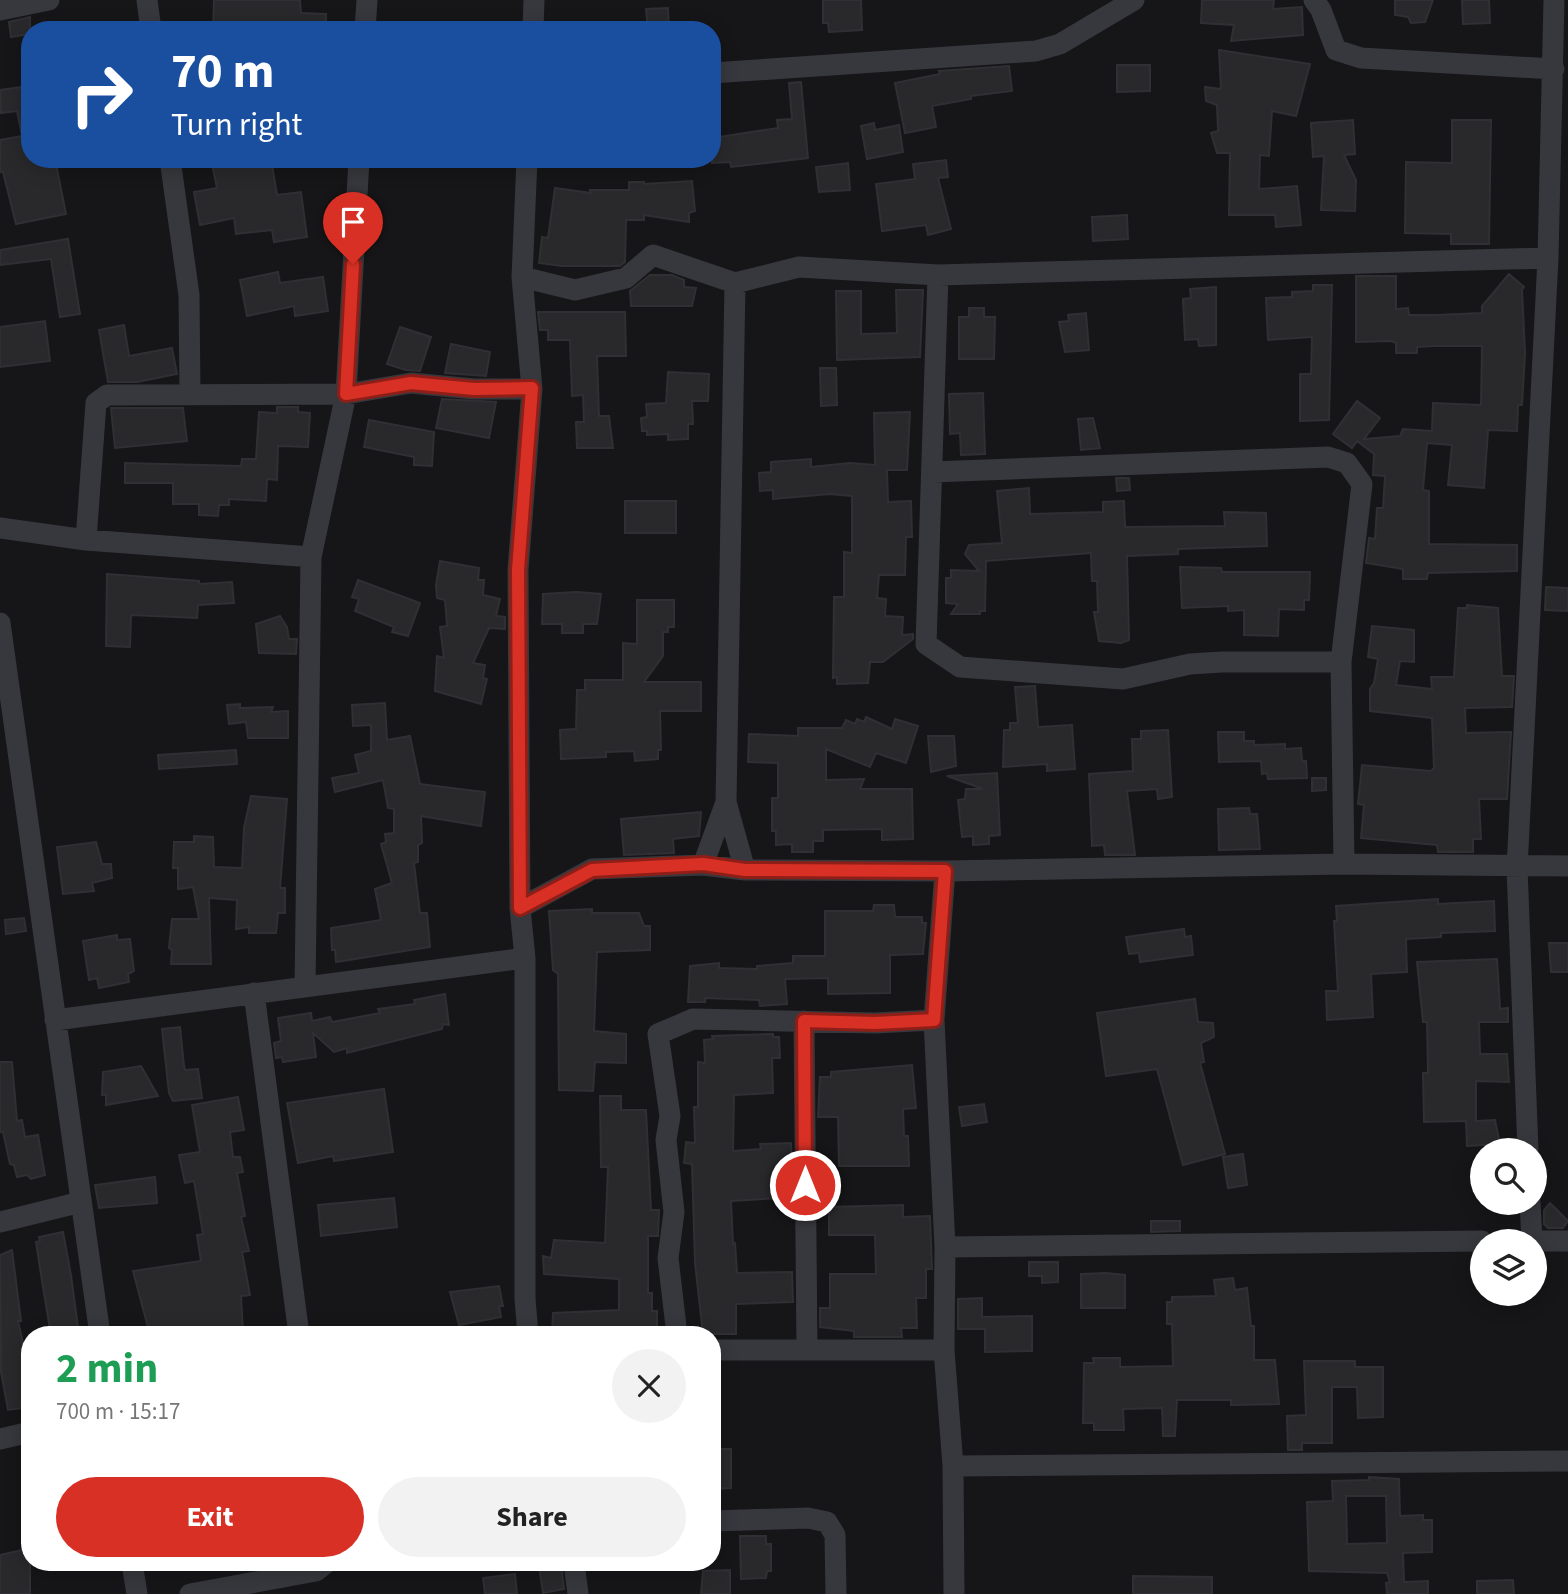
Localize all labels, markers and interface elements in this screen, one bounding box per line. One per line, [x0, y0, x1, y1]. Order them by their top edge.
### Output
text: 70 m [171, 37, 275, 107]
icon: right [56, 49, 147, 140]
text: Turn right [171, 102, 302, 148]
pin [323, 192, 383, 264]
icon: arrive [334, 203, 372, 241]
map controls [1470, 1138, 1547, 1306]
button: search [1470, 1138, 1547, 1215]
position arrow [768, 1148, 842, 1222]
button: layers [1470, 1229, 1547, 1306]
text: 2 min [56, 1339, 158, 1399]
button: close [612, 1349, 686, 1423]
text: 700 m · 15:17 [56, 1395, 180, 1428]
button: Exit [56, 1477, 364, 1557]
button: Share [378, 1477, 686, 1557]

